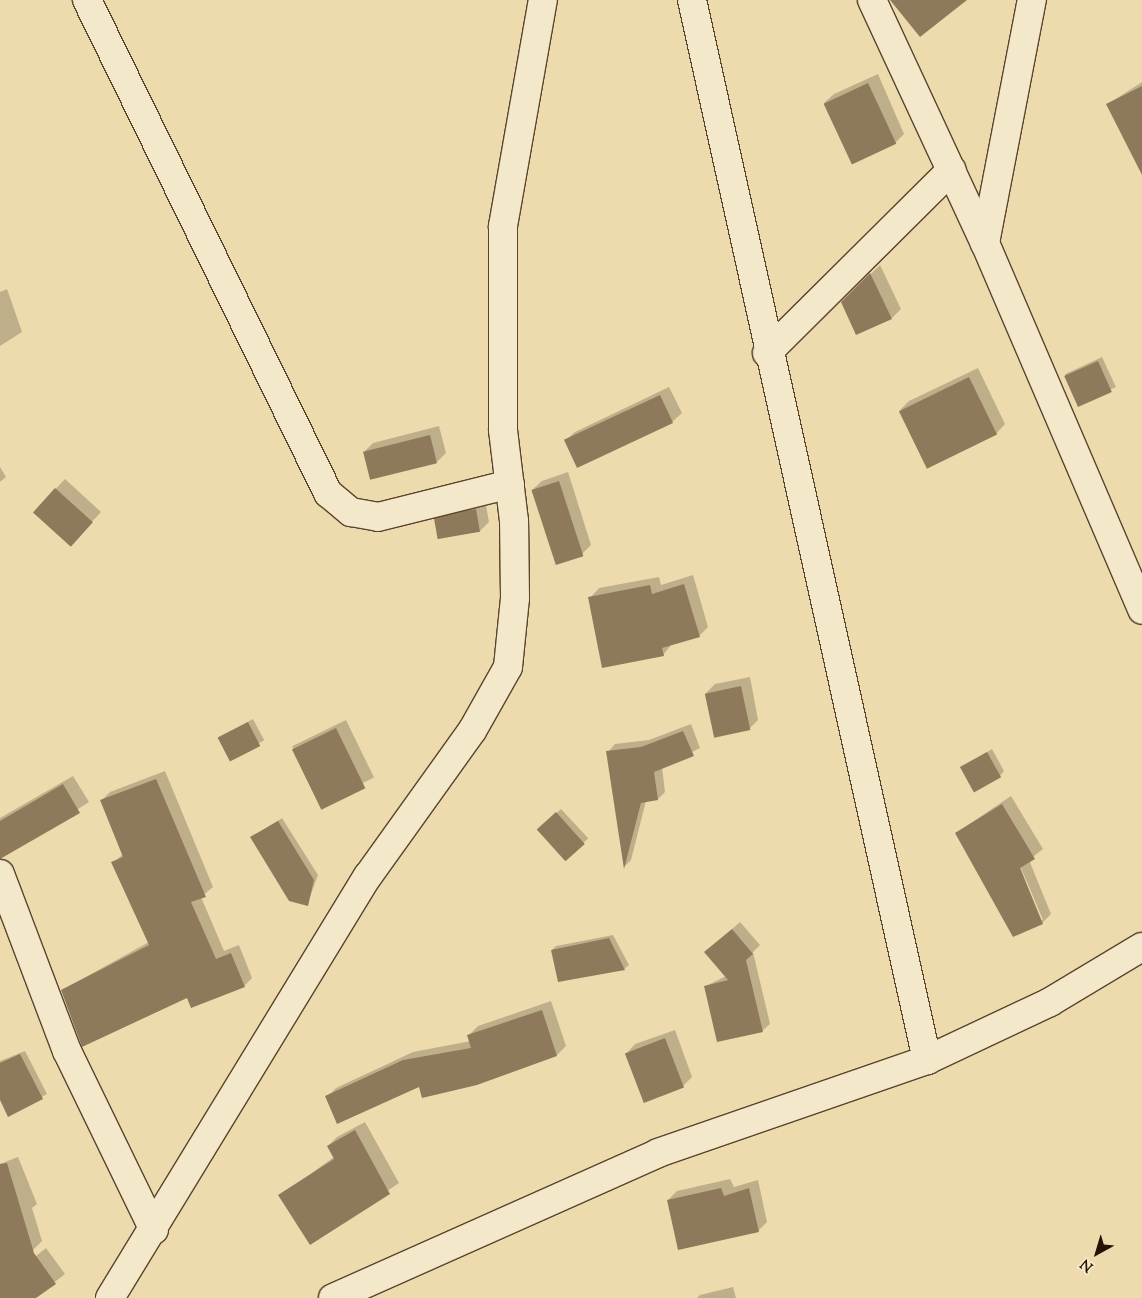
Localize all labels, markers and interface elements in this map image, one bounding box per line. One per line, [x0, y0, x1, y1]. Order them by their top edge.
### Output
north arrow [1072, 1228, 1122, 1278]
text: N [1077, 1253, 1098, 1276]

